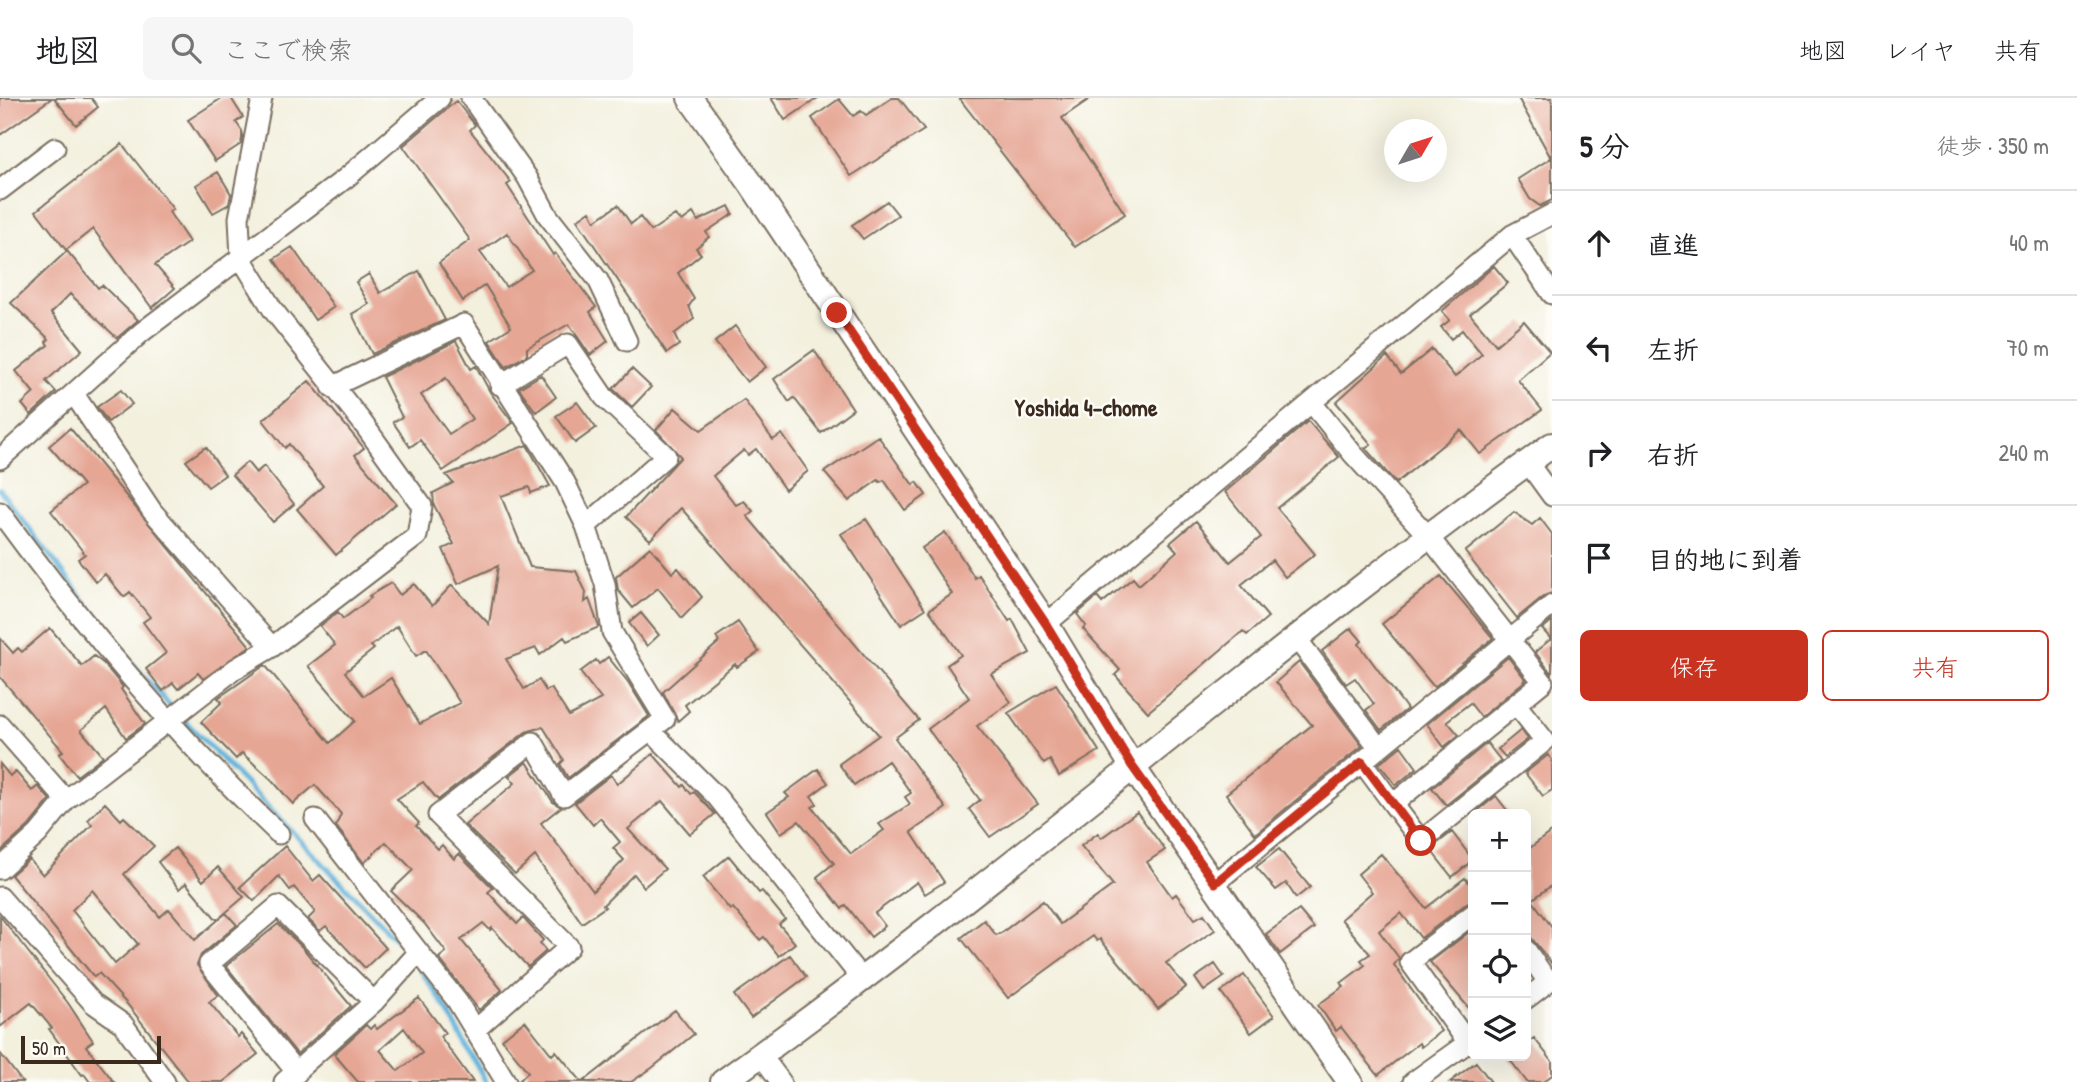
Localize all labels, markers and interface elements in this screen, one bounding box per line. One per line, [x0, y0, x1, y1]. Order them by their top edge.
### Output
search box [143, 17, 633, 80]
text: 地図 [35, 28, 101, 72]
icon: search [167, 29, 205, 67]
text: ここで検索 [223, 32, 353, 67]
text: 地図 [1799, 34, 1847, 66]
text: レイヤ [1885, 34, 1956, 66]
text: 共有 [1994, 34, 2042, 66]
north arrow [1384, 119, 1447, 182]
text: 5 分 [1580, 126, 1630, 166]
text: 徒歩 · 350 m [1937, 130, 2049, 161]
icon: ahead [1580, 224, 1618, 262]
text: 直進 [1647, 227, 1699, 262]
text: 40 m [2009, 227, 2049, 258]
route end [821, 297, 852, 328]
icon: left [1580, 329, 1618, 367]
text: 左折 [1647, 332, 1699, 367]
text: 70 m [2006, 332, 2049, 363]
district label: Yoshida 4-chome [1015, 391, 1158, 423]
icon: right [1580, 434, 1618, 472]
text: 右折 [1647, 437, 1699, 472]
text: 240 m [1998, 437, 2049, 468]
icon: arrive [1580, 539, 1618, 577]
text: 目的地に到着 [1647, 542, 1803, 577]
button: 保存 [1580, 630, 1808, 701]
button: 共有 [1822, 630, 2049, 701]
map controls [1468, 809, 1531, 1061]
button: + [1468, 809, 1531, 872]
route start [1405, 825, 1436, 856]
button: − [1468, 872, 1531, 935]
button: locate [1468, 935, 1531, 998]
button: layers [1468, 998, 1531, 1061]
scale bar [21, 1033, 161, 1065]
text: 50 m [32, 1035, 66, 1061]

